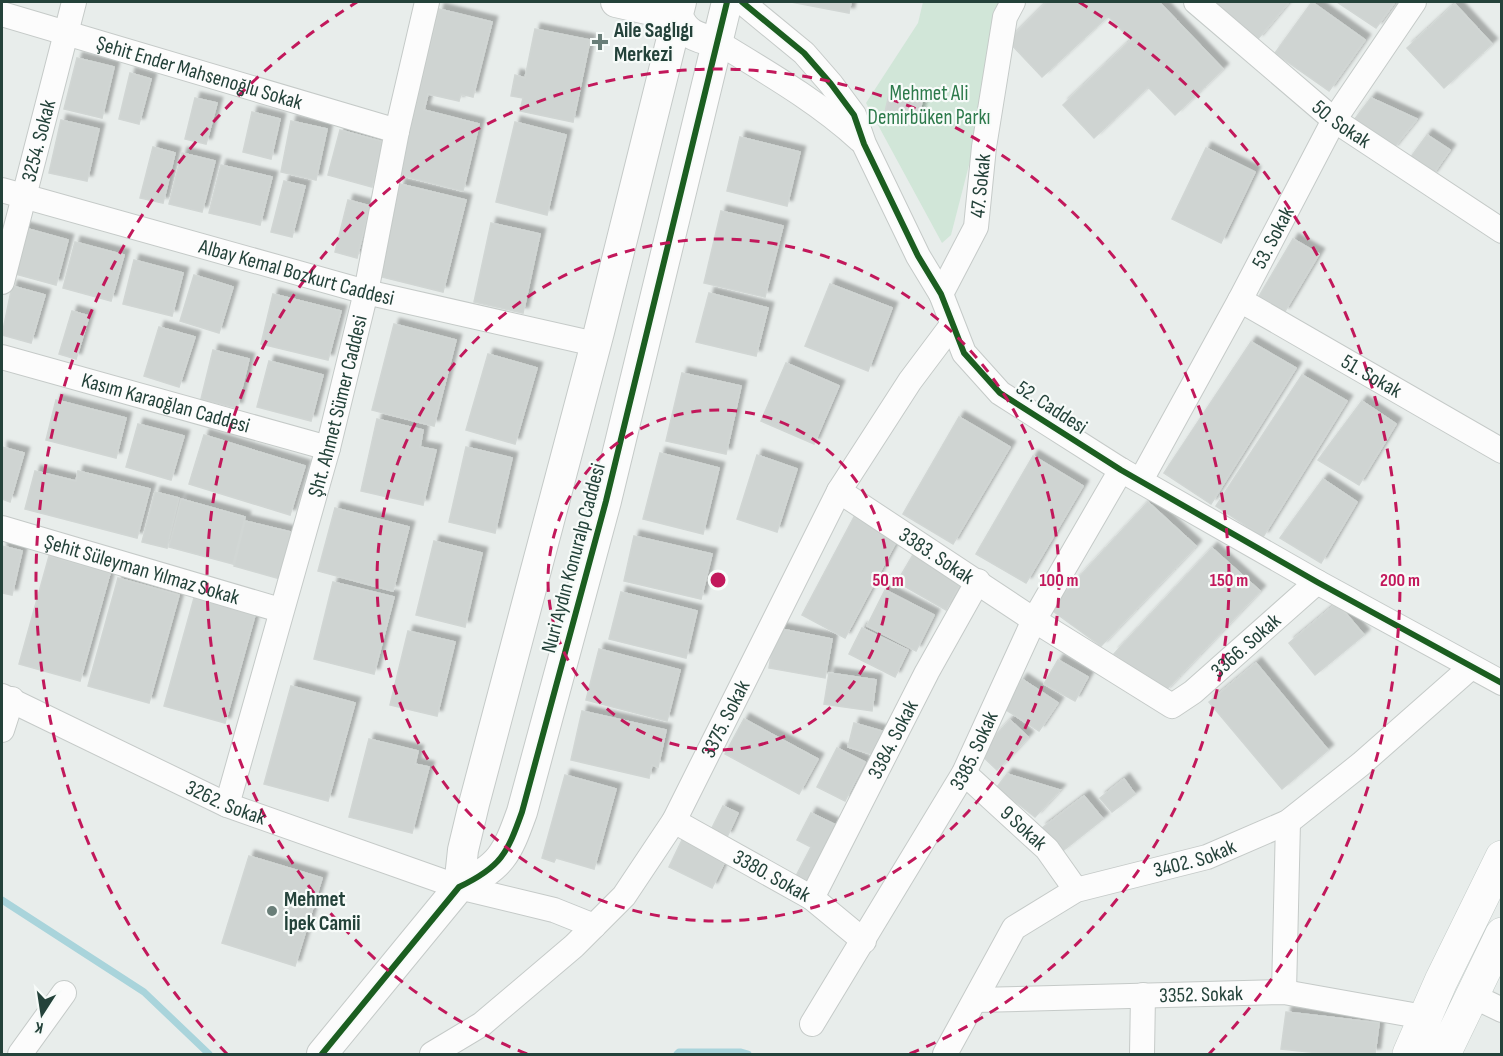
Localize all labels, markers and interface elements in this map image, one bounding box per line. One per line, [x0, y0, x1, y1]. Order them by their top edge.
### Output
place label: Aile Saglıgı Merkezi [613, 18, 693, 67]
street label: Şehit Ender Mahsenoğlu Sokak [93, 31, 305, 115]
marker: Aile Saglıgı Merkezi [591, 33, 609, 51]
park label: Mehmet Ali Demirbüken Parkı [868, 81, 990, 130]
street label: 50. Sokak [1307, 95, 1375, 154]
street label: 3254. Sokak [16, 97, 61, 184]
street label: 47. Sokak [965, 153, 996, 219]
street label: 53. Sokak [1247, 202, 1300, 273]
street label: Albay Kemal Bozkurt Caddesi [195, 234, 397, 311]
street label: Şht. Ahmet Sümer Caddesi [303, 313, 373, 500]
street label: 51. Sokak [1337, 349, 1406, 404]
street label: Kasım Karaoğlan Caddesi [79, 368, 253, 439]
street label: 52. Caddesi [1011, 375, 1092, 440]
street label: Nuri Aydın Konuralp Caddesi [536, 461, 611, 656]
street label: 3383. Sokak [894, 522, 979, 590]
street label: Şehit Süleyman Yılmaz Sokak [41, 529, 242, 610]
centre of rings [708, 570, 728, 590]
text: 50 m [872, 570, 904, 591]
text: 100 m [1040, 570, 1079, 591]
text: 150 m [1210, 570, 1248, 591]
text: 200 m [1380, 570, 1420, 591]
street label: 3366. Sokak [1206, 608, 1286, 683]
street label: 3375. Sokak [696, 676, 755, 762]
street label: 3384. Sokak [863, 696, 924, 783]
street label: 3385. Sokak [945, 707, 1004, 795]
street label: 3262. Sokak [181, 775, 269, 831]
street label: 9 Sokak [995, 800, 1052, 856]
street label: 3402. Sokak [1151, 834, 1240, 883]
street label: 3380. Sokak [728, 844, 815, 908]
place label: Mehmet İpek Camii [284, 887, 360, 936]
marker: Mehmet İpek Camii [265, 904, 279, 918]
street label: 3352. Sokak [1159, 981, 1243, 1008]
north arrow [12, 984, 72, 1044]
text: K [33, 1017, 45, 1037]

